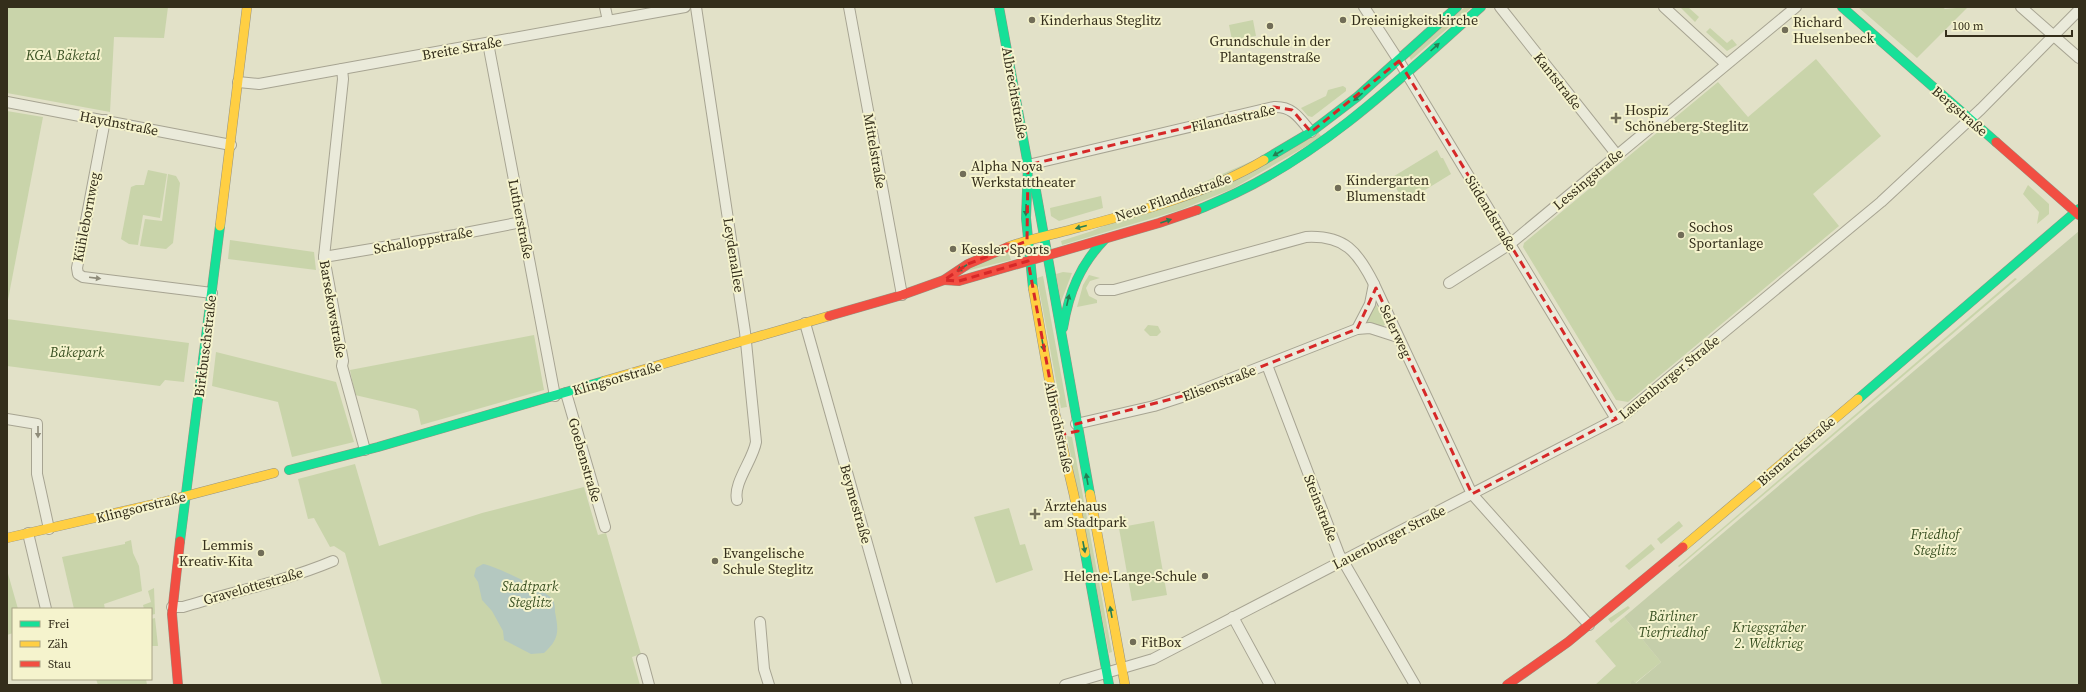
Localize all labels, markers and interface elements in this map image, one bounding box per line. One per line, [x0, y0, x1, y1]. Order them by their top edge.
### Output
place label: Kinderhaus Steglitz [1040, 10, 1162, 30]
place label: Dreieinigkeitskirche [1351, 10, 1478, 30]
place label: Richard Huelsenbeck [1793, 12, 1875, 48]
scale bar [1946, 12, 2072, 38]
marker: Kinderhaus Steglitz [1027, 15, 1037, 25]
marker: Dreieinigkeitskirche [1338, 15, 1348, 25]
text: 100 m [1952, 18, 1984, 34]
marker: Grundschule in der Plantagenstraße [1265, 21, 1275, 31]
marker: Richard Huelsenbeck [1780, 25, 1790, 35]
street label: Breite Straße [420, 31, 504, 65]
place label: Grundschule in der Plantagenstraße [1210, 31, 1330, 67]
one-way arrow [1430, 43, 1441, 52]
park label: KGA Bäketal [25, 45, 100, 65]
street label: Albrechtstraße [997, 45, 1033, 141]
street label: Kantstraße [1529, 48, 1587, 114]
street label: Bergstraße [1928, 81, 1992, 141]
one-way arrow [1352, 92, 1363, 101]
street label: Filandastraße [1189, 99, 1277, 137]
place label: Hospiz Schöneberg-Steglitz [1625, 100, 1749, 136]
street label: Haydnstraße [78, 106, 160, 140]
street label: Mittelstraße [859, 112, 891, 190]
marker: Hospiz Schöneberg-Steglitz [1610, 112, 1622, 124]
street label: Lessingstraße [1548, 144, 1628, 214]
one-way arrow [1272, 150, 1284, 157]
place label: Alpha Nova Werkstatttheater [971, 156, 1076, 192]
street label: Neue Filandastraße [1112, 168, 1234, 226]
marker: Alpha Nova Werkstatttheater [958, 169, 968, 179]
street label: Kühlebornweg [67, 170, 105, 264]
place label: Kindergarten Blumenstadt [1346, 170, 1430, 206]
street label: Südendstraße [1460, 171, 1522, 255]
street label: Lutherstraße [503, 177, 539, 261]
marker: Kindergarten Blumenstadt [1333, 183, 1343, 193]
one-way arrow [1023, 204, 1029, 217]
street label: Leydenallee [718, 216, 750, 294]
place label: Sochos Sportanlage [1689, 217, 1763, 253]
one-way arrow [1161, 218, 1173, 224]
street label: Schalloppstraße [372, 221, 474, 259]
one-way arrow [1075, 224, 1087, 230]
marker: Sochos Sportanlage [1676, 230, 1686, 240]
place label: Kessler Sports [961, 239, 1049, 259]
marker: Kessler Sports [948, 244, 958, 254]
street label: Barsekowstraße [315, 258, 351, 360]
one-way arrow [957, 264, 967, 272]
one-way arrow [89, 275, 102, 281]
street label: Birkbuschstraße [189, 294, 221, 398]
one-way arrow [1065, 294, 1071, 306]
street label: Selerweg [1375, 301, 1417, 361]
street label: Lauenburger Straße [1614, 330, 1724, 424]
one-way arrow [1040, 339, 1046, 351]
park label: Bäkepark [49, 342, 105, 362]
street label: Klingsorstraße [570, 356, 664, 400]
street label: Elisenstraße [1179, 360, 1259, 406]
street label: Albrechtstraße [1040, 379, 1078, 475]
street label: Bismarckstraße [1753, 411, 1839, 491]
street label: Goebenstraße [563, 415, 607, 505]
one-way arrow [35, 426, 41, 439]
street label: Beymestraße [835, 462, 877, 546]
street label: Steinstraße [1299, 472, 1343, 544]
one-way arrow [1083, 473, 1089, 485]
street label: Klingsorstraße [94, 486, 188, 528]
place label: Ärztehaus am Stadtpark [1044, 496, 1127, 532]
street label: Lauenburger Straße [1329, 500, 1449, 574]
marker: Ärztehaus am Stadtpark [1029, 508, 1041, 520]
park label: Friedhof Steglitz [1910, 524, 1962, 560]
place label: Lemmis Kreativ-Kita [179, 535, 254, 571]
one-way arrow [1081, 541, 1087, 553]
place label: Evangelische Schule Steglitz [723, 543, 814, 579]
marker: Lemmis Kreativ-Kita [256, 548, 266, 558]
marker: Evangelische Schule Steglitz [710, 556, 720, 566]
street label: Gravelottestraße [201, 562, 305, 610]
place label: Helene-Lange-Schule [1063, 566, 1197, 586]
marker: Helene-Lange-Schule [1200, 571, 1210, 581]
park label: Stadtpark Steglitz [502, 576, 559, 612]
one-way arrow [1108, 606, 1114, 618]
park label: Bärliner Tierfriedhof [1638, 606, 1710, 642]
legend [12, 608, 152, 680]
text: Frei [48, 616, 70, 632]
park label: Kriegsgräber 2. Weltkrieg [1731, 617, 1806, 653]
place label: FitBox [1141, 632, 1182, 652]
text: Zäh [48, 636, 68, 652]
marker: FitBox [1128, 637, 1138, 647]
text: Stau [48, 656, 71, 672]

